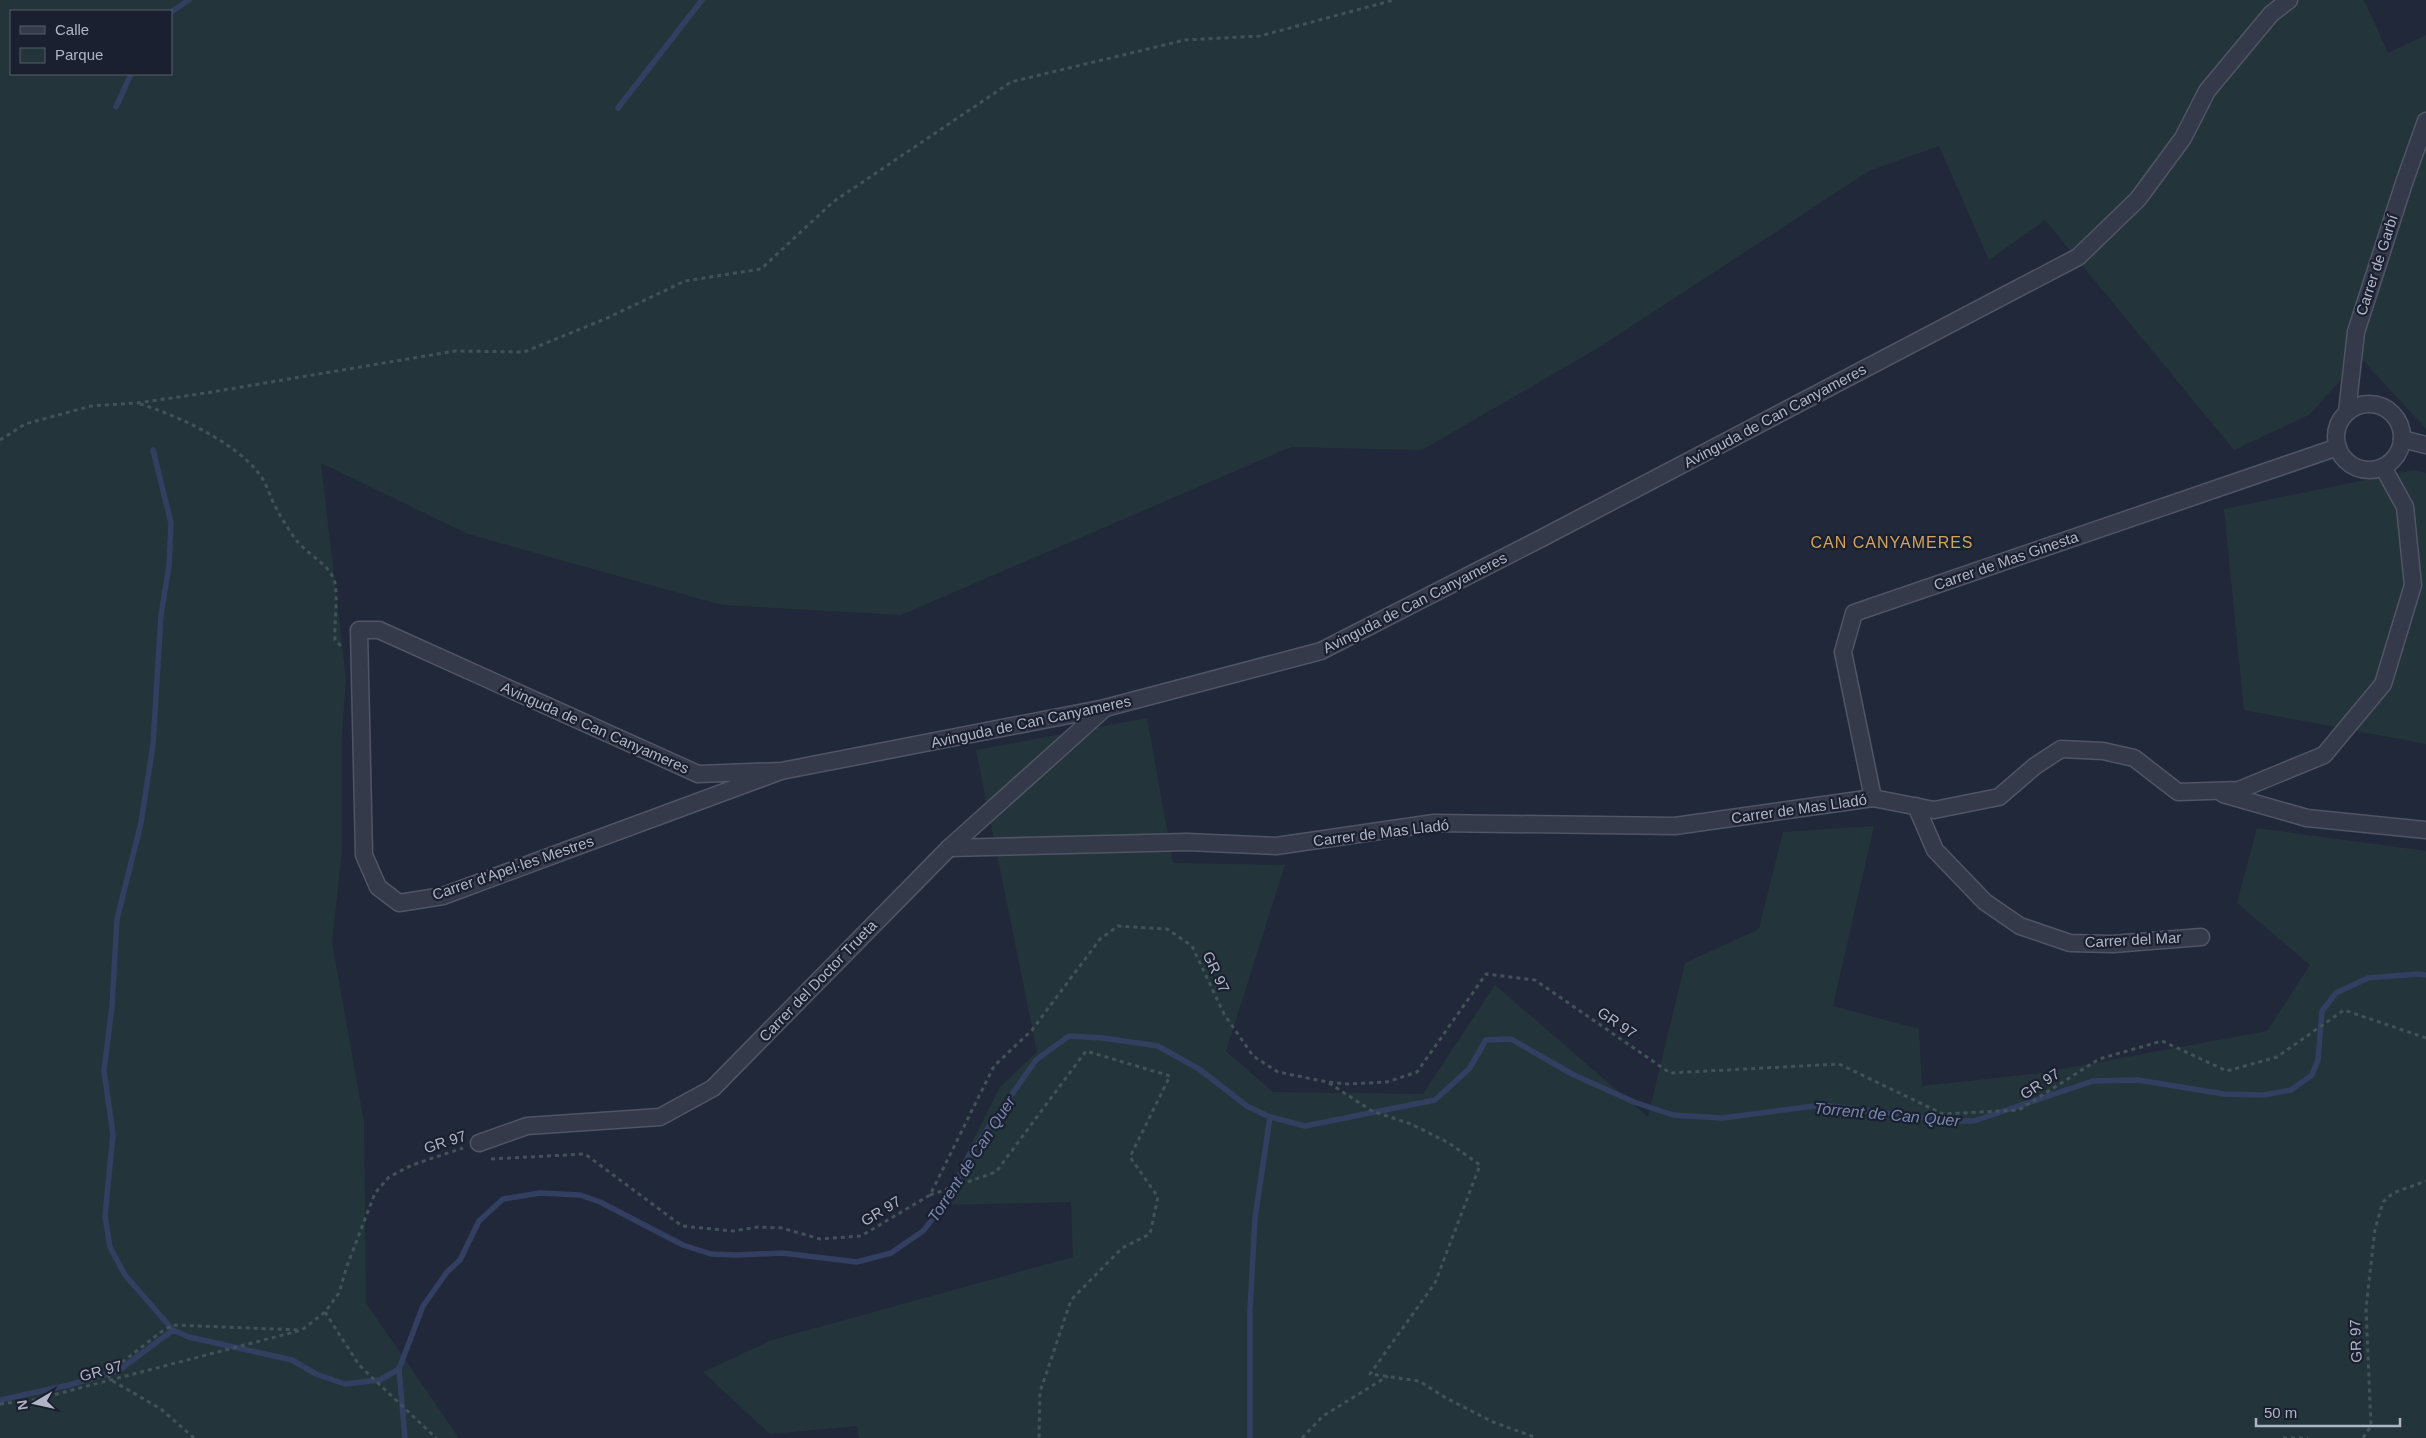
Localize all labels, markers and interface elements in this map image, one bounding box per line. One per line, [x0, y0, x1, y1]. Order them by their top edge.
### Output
legend [10, 10, 172, 75]
text: Calle [55, 21, 89, 38]
text: Parque [55, 46, 103, 63]
street label: Carrer de Garbí [2352, 211, 2401, 317]
street label: Avinguda de Can Canyameres [1681, 360, 1869, 471]
street label: Carrer de Mas Ginesta [1931, 528, 2081, 593]
district label: CAN CANYAMERES [1810, 534, 1974, 551]
street label: Avinguda de Can Canyameres [1320, 549, 1510, 656]
street label: Avinguda de Can Canyameres [499, 678, 692, 777]
street label: Avinguda de Can Canyameres [929, 692, 1132, 751]
street label: Carrer de Mas Lladó [1730, 791, 1868, 826]
street label: Carrer de Mas Lladó [1312, 816, 1450, 849]
street label: Carrer d'Apel·les Mestres [430, 832, 596, 903]
street label: Carrer del Doctor Trueta [755, 916, 880, 1045]
street label: Carrer del Mar [2084, 928, 2182, 951]
street label: GR 97 [1200, 949, 1233, 995]
street label: GR 97 [1595, 1003, 1640, 1042]
street label: GR 97 [2017, 1065, 2063, 1103]
water label: Torrent de Can Quer [924, 1093, 1019, 1225]
water label: Torrent de Can Quer [1813, 1100, 1961, 1129]
street label: GR 97 [422, 1127, 468, 1156]
street label: GR 97 [858, 1192, 904, 1229]
street label: GR 97 [2346, 1319, 2365, 1363]
street label: GR 97 [78, 1357, 124, 1384]
north arrow [10, 1378, 60, 1428]
scale bar [2256, 1396, 2400, 1428]
text: N [13, 1399, 31, 1411]
text: 50 m [2264, 1404, 2297, 1421]

